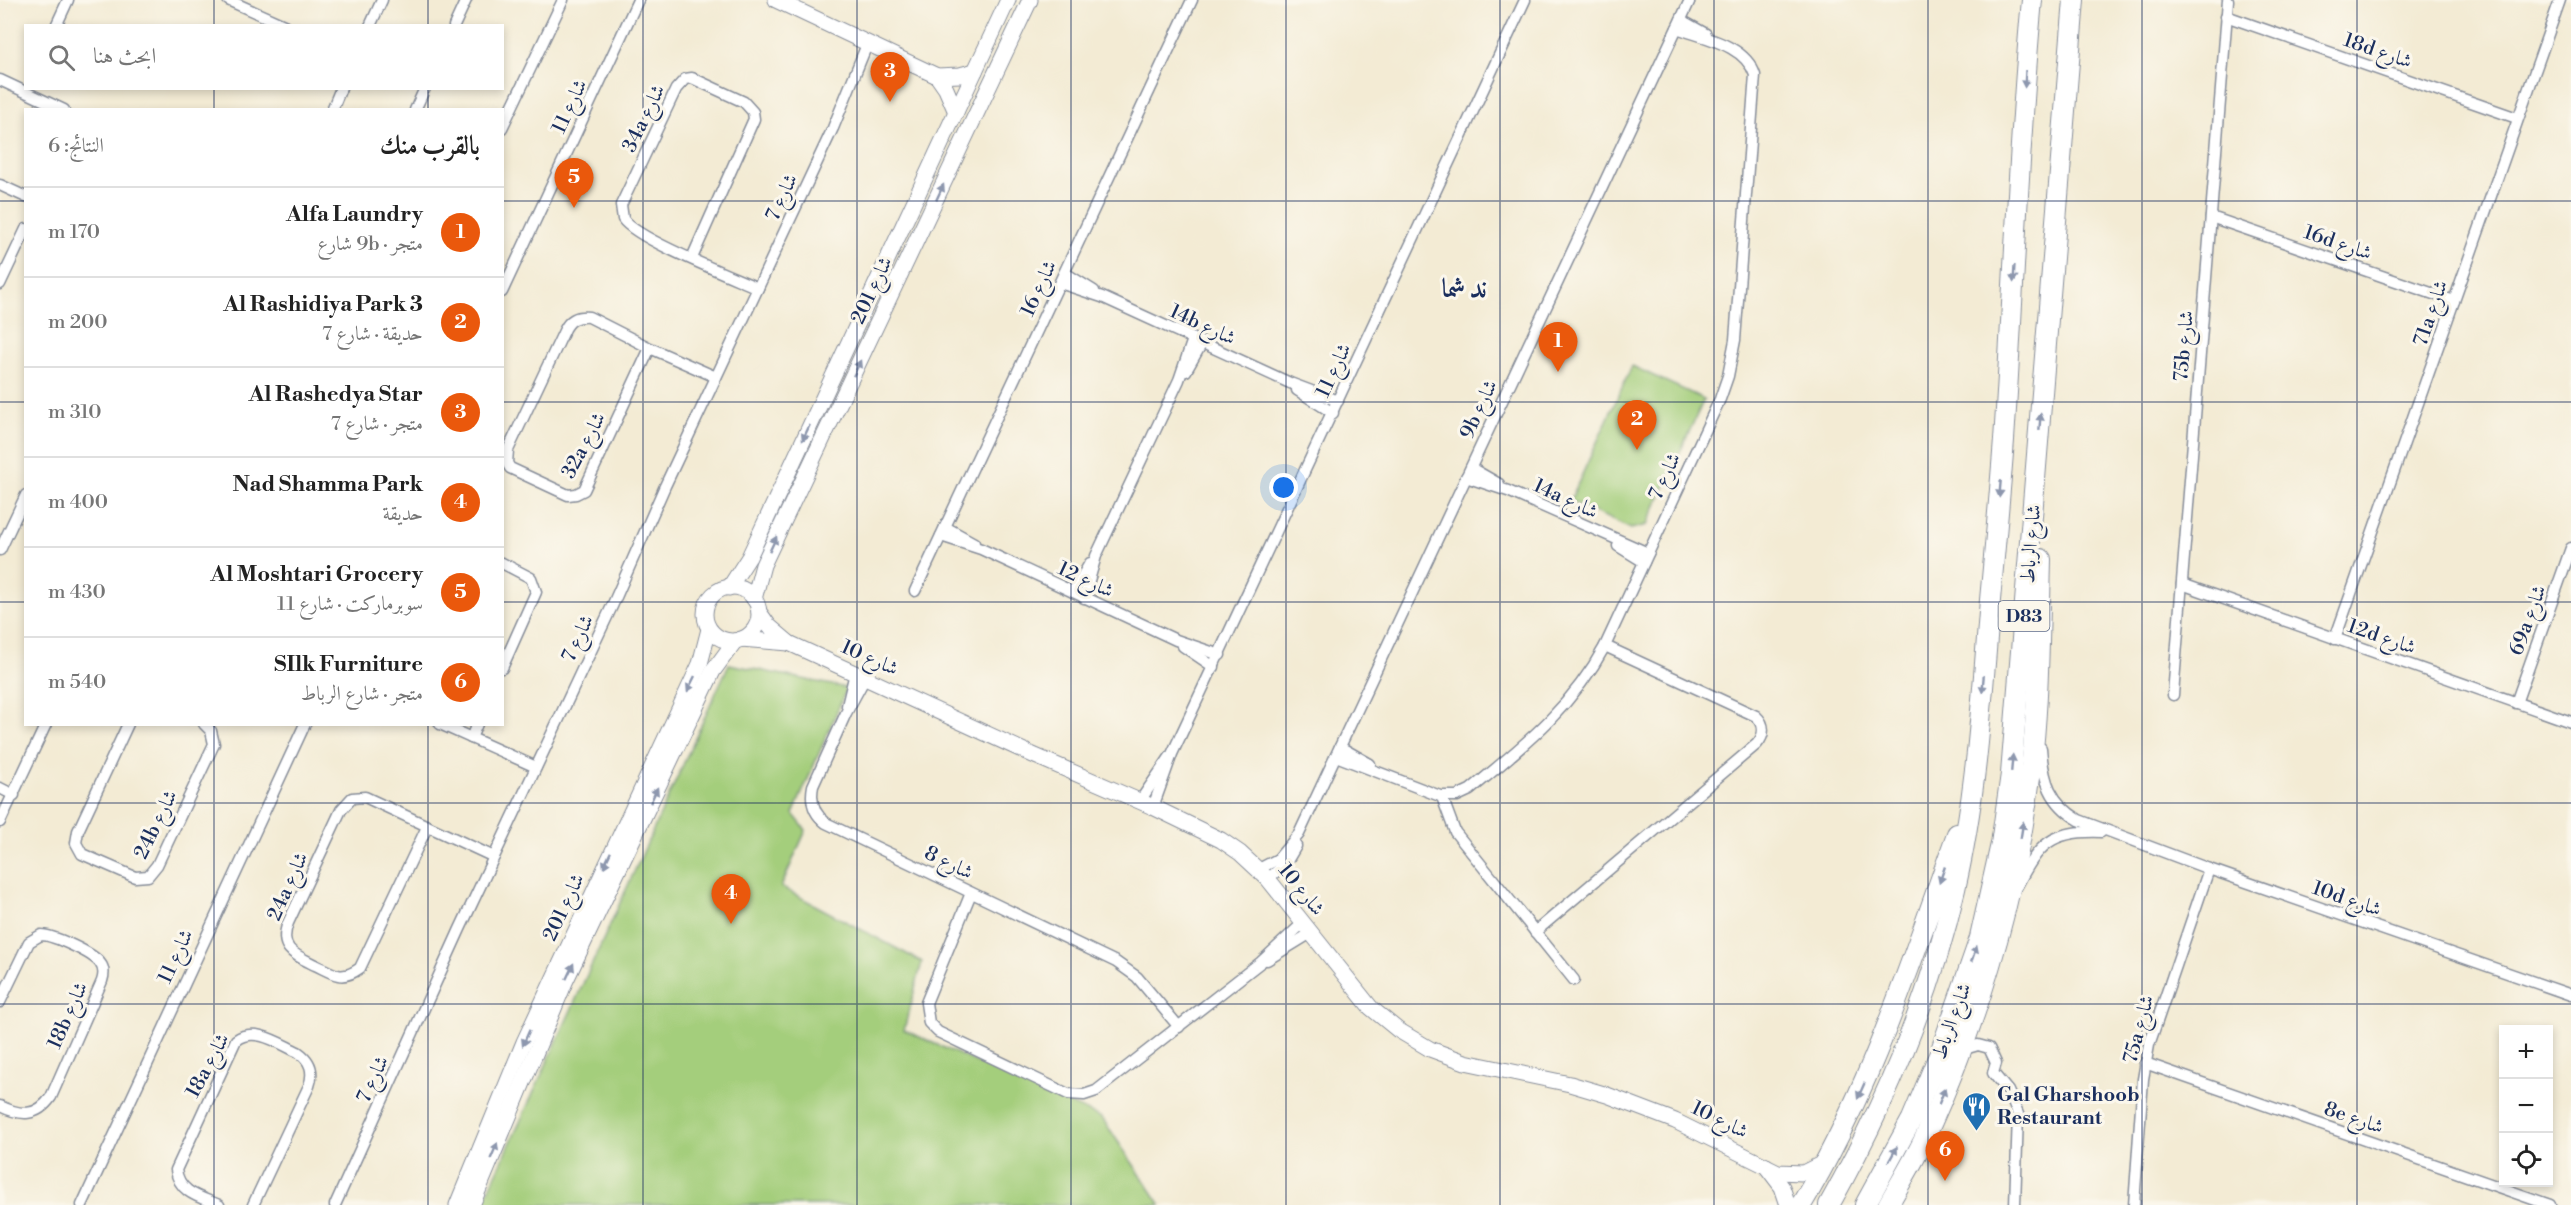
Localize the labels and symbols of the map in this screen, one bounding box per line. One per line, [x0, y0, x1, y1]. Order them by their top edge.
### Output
street label: 18d شارع [2339, 28, 2415, 79]
pin: 3 [870, 52, 910, 102]
one-way arrow [2021, 70, 2030, 89]
street label: شارع 11 [547, 76, 597, 139]
street label: 34a شارع [617, 81, 675, 158]
pin: 5 [554, 158, 594, 208]
street label: شارع 7 [761, 170, 808, 227]
one-way arrow [936, 183, 945, 200]
street label: 16d شارع [2299, 220, 2375, 270]
street label: شارع 201 [846, 253, 902, 330]
street label: شارع 16 [1016, 257, 1067, 322]
one-way arrow [2009, 264, 2018, 283]
district label: ند شما [1441, 273, 1487, 305]
street label: 71a شارع [2408, 277, 2458, 351]
street label: 14b شارع [1164, 299, 1239, 355]
street label: 75b شارع [2169, 310, 2204, 383]
pin: 1 [1538, 322, 1578, 372]
street label: شارع 11 [1311, 340, 1361, 403]
one-way arrow [852, 359, 861, 376]
street label: 9b شارع [1455, 376, 1507, 445]
pin: 2 [1618, 400, 1656, 450]
street label: 32a شارع [557, 408, 616, 485]
one-way arrow [2035, 413, 2045, 432]
one-way arrow [801, 425, 810, 442]
street label: شارع 7 [1644, 449, 1691, 506]
your location [1269, 473, 1298, 502]
street label: 14a شارع [1527, 474, 1602, 529]
one-way arrow [1995, 480, 2005, 499]
street label: شارع الرباط [2016, 504, 2051, 585]
one-way arrow [769, 535, 778, 552]
street label: شارع 12 [1052, 557, 1118, 608]
street label: 69a شارع [2504, 582, 2556, 661]
road number: D83 [1998, 601, 2050, 631]
street label: شارع 7 [557, 611, 604, 668]
street label: 12d شارع [2343, 614, 2419, 665]
street label: شارع 10 [835, 635, 902, 686]
one-way arrow [1979, 674, 1988, 693]
one-way arrow [686, 676, 695, 693]
one-way arrow [2007, 754, 2017, 773]
street label: 24b شارع [129, 786, 187, 865]
one-way arrow [649, 787, 658, 804]
one-way arrow [2018, 820, 2027, 839]
street label: شارع 8 [918, 841, 977, 889]
street label: 24a شارع [262, 848, 318, 926]
one-way arrow [603, 852, 612, 869]
street label: شارع 10 [1269, 859, 1329, 924]
one-way arrow [1937, 866, 1947, 884]
street label: شارع 201 [538, 870, 594, 947]
pin: 4 [712, 874, 750, 924]
street label: 10d شارع [2307, 876, 2384, 927]
street label: شارع 11 [153, 926, 203, 989]
one-way arrow [1970, 945, 1980, 963]
one-way arrow [566, 963, 575, 980]
street label: 18b شارع [43, 978, 98, 1055]
street label: شارع الرباط [1927, 980, 1981, 1064]
street label: 75a شارع [2118, 992, 2164, 1067]
street label: 18a شارع [181, 1029, 239, 1104]
one-way arrow [521, 1029, 531, 1047]
street label: شارع 7 [352, 1052, 399, 1109]
one-way arrow [1856, 1083, 1866, 1101]
place label: Gal Gharshoob Restaurant [1997, 1083, 2140, 1131]
one-way arrow [1937, 1087, 1947, 1105]
restaurant icon: Gal Gharshoob Restaurant [1960, 1090, 1992, 1132]
street label: شارع 10 [1685, 1096, 1752, 1148]
street label: 8e شارع [2319, 1097, 2387, 1144]
pin: 6 [1926, 1132, 1964, 1181]
one-way arrow [489, 1141, 499, 1159]
one-way arrow [1888, 1145, 1898, 1162]

